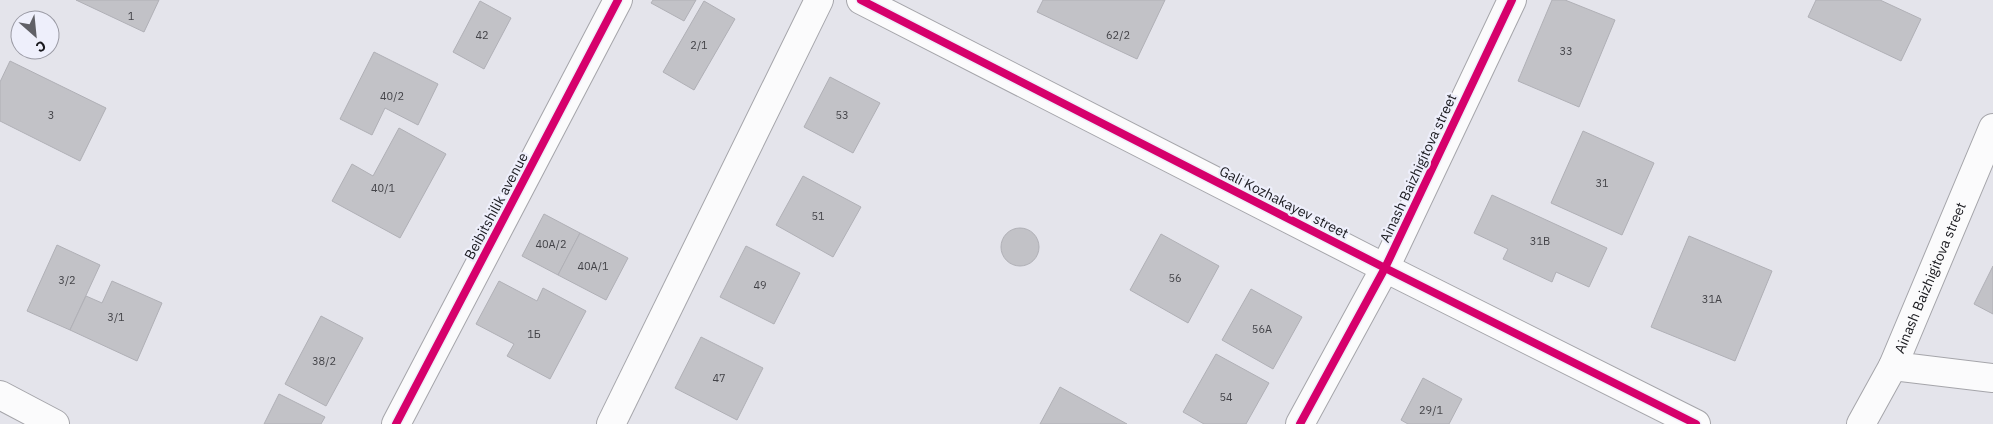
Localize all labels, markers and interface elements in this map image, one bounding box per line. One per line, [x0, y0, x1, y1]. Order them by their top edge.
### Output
house number: 1 [128, 9, 135, 23]
north arrow [10, 10, 60, 60]
house number: 42 [475, 28, 489, 42]
house number: 62/2 [1106, 28, 1130, 42]
text: С [33, 36, 49, 57]
house number: 2/1 [690, 38, 708, 52]
house number: 33 [1559, 44, 1573, 58]
house number: 40/2 [380, 89, 404, 103]
street label: Ainash Baizhigitova street [1376, 91, 1460, 245]
house number: 3 [48, 108, 54, 122]
house number: 53 [835, 108, 849, 122]
street label: Beibitshilik avenue [460, 149, 532, 263]
street label: Gali Kozhakayev street [1216, 162, 1352, 242]
house number: 31 [1595, 176, 1609, 190]
house number: 40/1 [371, 181, 395, 195]
street label: Ainash Baizhigitova street [1890, 199, 1970, 356]
house number: 51 [811, 209, 825, 223]
house number: 31В [1530, 234, 1550, 248]
house number: 40А/2 [535, 237, 567, 251]
house number: 40А/1 [577, 259, 609, 273]
house number: 56 [1168, 271, 1182, 285]
house number: 3/2 [58, 273, 76, 287]
house number: 49 [753, 278, 767, 292]
house number: 31А [1702, 292, 1722, 306]
house number: 3/1 [107, 310, 125, 324]
house number: 56А [1252, 322, 1272, 336]
house number: 1Б [527, 327, 541, 341]
house number: 38/2 [312, 354, 336, 368]
house number: 47 [712, 371, 726, 385]
house number: 54 [1219, 390, 1233, 404]
house number: 29/1 [1419, 403, 1443, 417]

